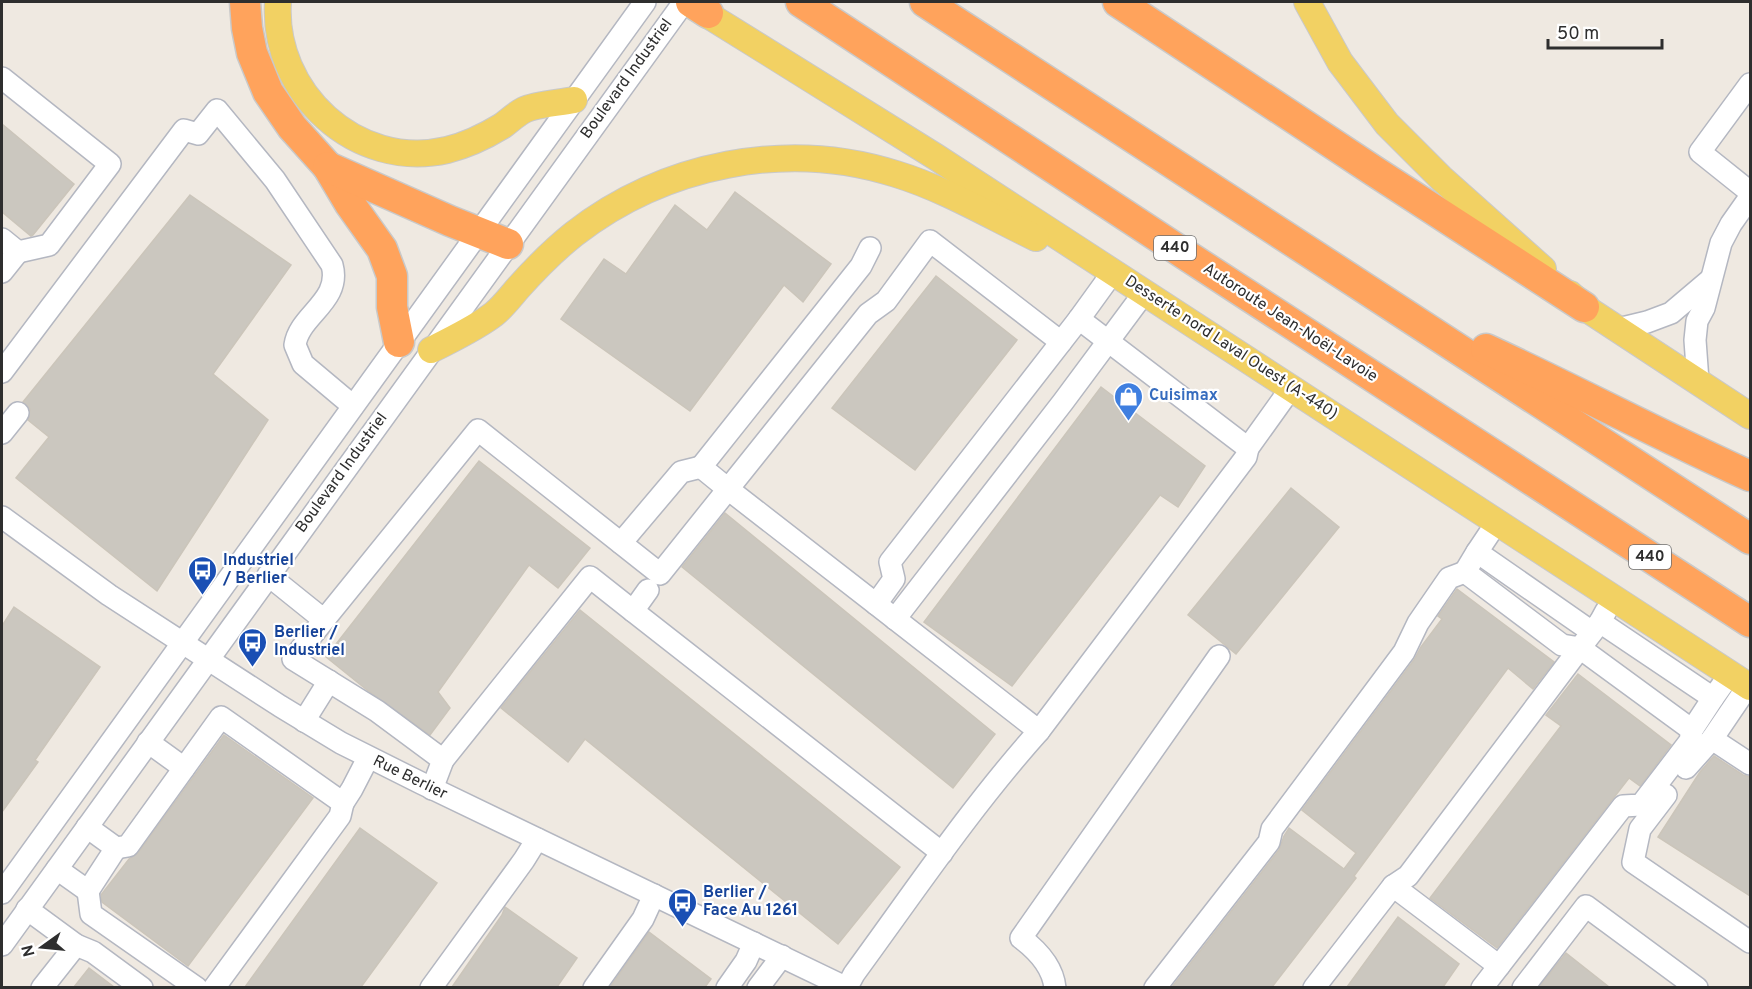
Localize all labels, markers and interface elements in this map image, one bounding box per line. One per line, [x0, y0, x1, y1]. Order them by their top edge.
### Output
scale bar [1548, 12, 1662, 50]
street label: Boulevard Industriel [577, 15, 677, 143]
text: 50 m [1557, 23, 1599, 46]
road number: 440 [1154, 236, 1196, 260]
street label: Autoroute Jean-Noël-Lavoie [1199, 259, 1381, 387]
street label: Desserte nord Laval Ouest (A-440) [1121, 272, 1341, 424]
shop icon: Cuisimax [1112, 380, 1144, 422]
place label: Cuisimax [1149, 386, 1218, 406]
street label: Boulevard Industriel [292, 409, 392, 537]
road number: 440 [1629, 545, 1671, 569]
place label: Industriel / Berlier [222, 551, 294, 589]
bus stop icon: Industriel / Berlier [186, 554, 218, 596]
place label: Berlier / Industriel [274, 623, 345, 661]
bus stop icon: Berlier / Industriel [237, 626, 269, 668]
street label: Rue Berlier [369, 751, 451, 805]
place label: Berlier / Face Au 1261 [703, 883, 798, 921]
bus stop icon: Berlier / Face Au 1261 [666, 886, 698, 928]
north arrow [12, 917, 72, 977]
text: N [18, 942, 41, 959]

